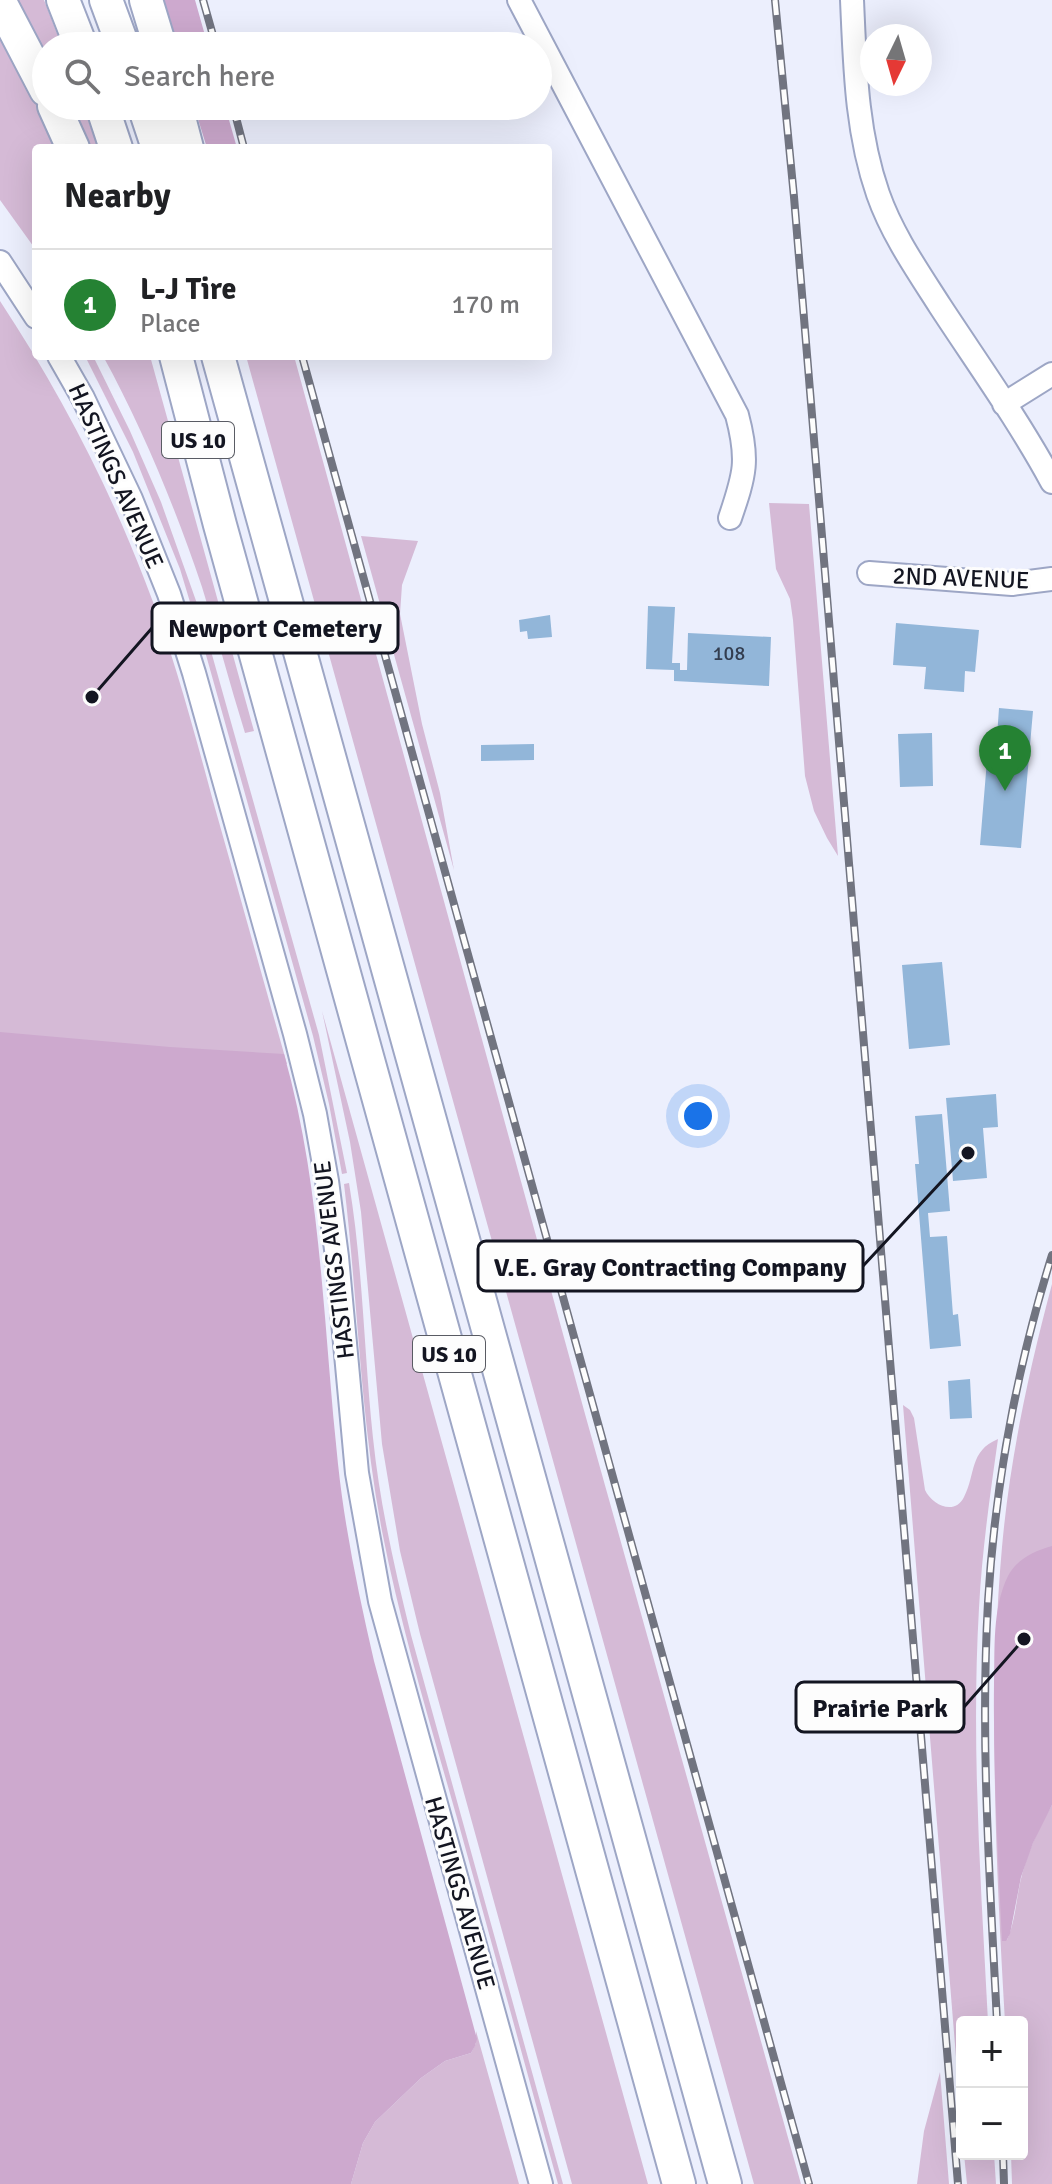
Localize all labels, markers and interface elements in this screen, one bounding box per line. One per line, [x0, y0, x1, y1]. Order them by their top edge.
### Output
north arrow [860, 24, 932, 96]
search box [32, 32, 552, 120]
icon: search [60, 54, 104, 98]
text: Search here [124, 58, 275, 95]
text: Nearby [64, 175, 171, 217]
text: L-J Tire [140, 271, 236, 308]
text: 1 [83, 289, 97, 321]
text: 170 m [451, 289, 520, 321]
text: Place [140, 308, 201, 340]
street label: HASTINGS AVENUE [62, 379, 170, 573]
road number: US 10 [162, 422, 234, 458]
street label: 2ND AVENUE [892, 561, 1030, 595]
callout: Newport Cemetery [152, 603, 398, 653]
text: Newport Cemetery [168, 613, 382, 645]
house number: 108 [713, 641, 745, 666]
pin: 1 [979, 725, 1031, 791]
your location [678, 1096, 718, 1136]
street label: HASTINGS AVENUE [307, 1159, 361, 1361]
callout: V.E. Gray Contracting Company [478, 1241, 863, 1291]
text: V.E. Gray Contracting Company [494, 1252, 846, 1284]
road number: US 10 [413, 1336, 485, 1372]
callout: Prairie Park [796, 1682, 964, 1732]
text: Prairie Park [812, 1693, 948, 1725]
street label: HASTINGS AVENUE [418, 1793, 502, 1993]
map controls [956, 2016, 1028, 2160]
button: + [956, 2016, 1028, 2088]
button: − [956, 2088, 1028, 2160]

